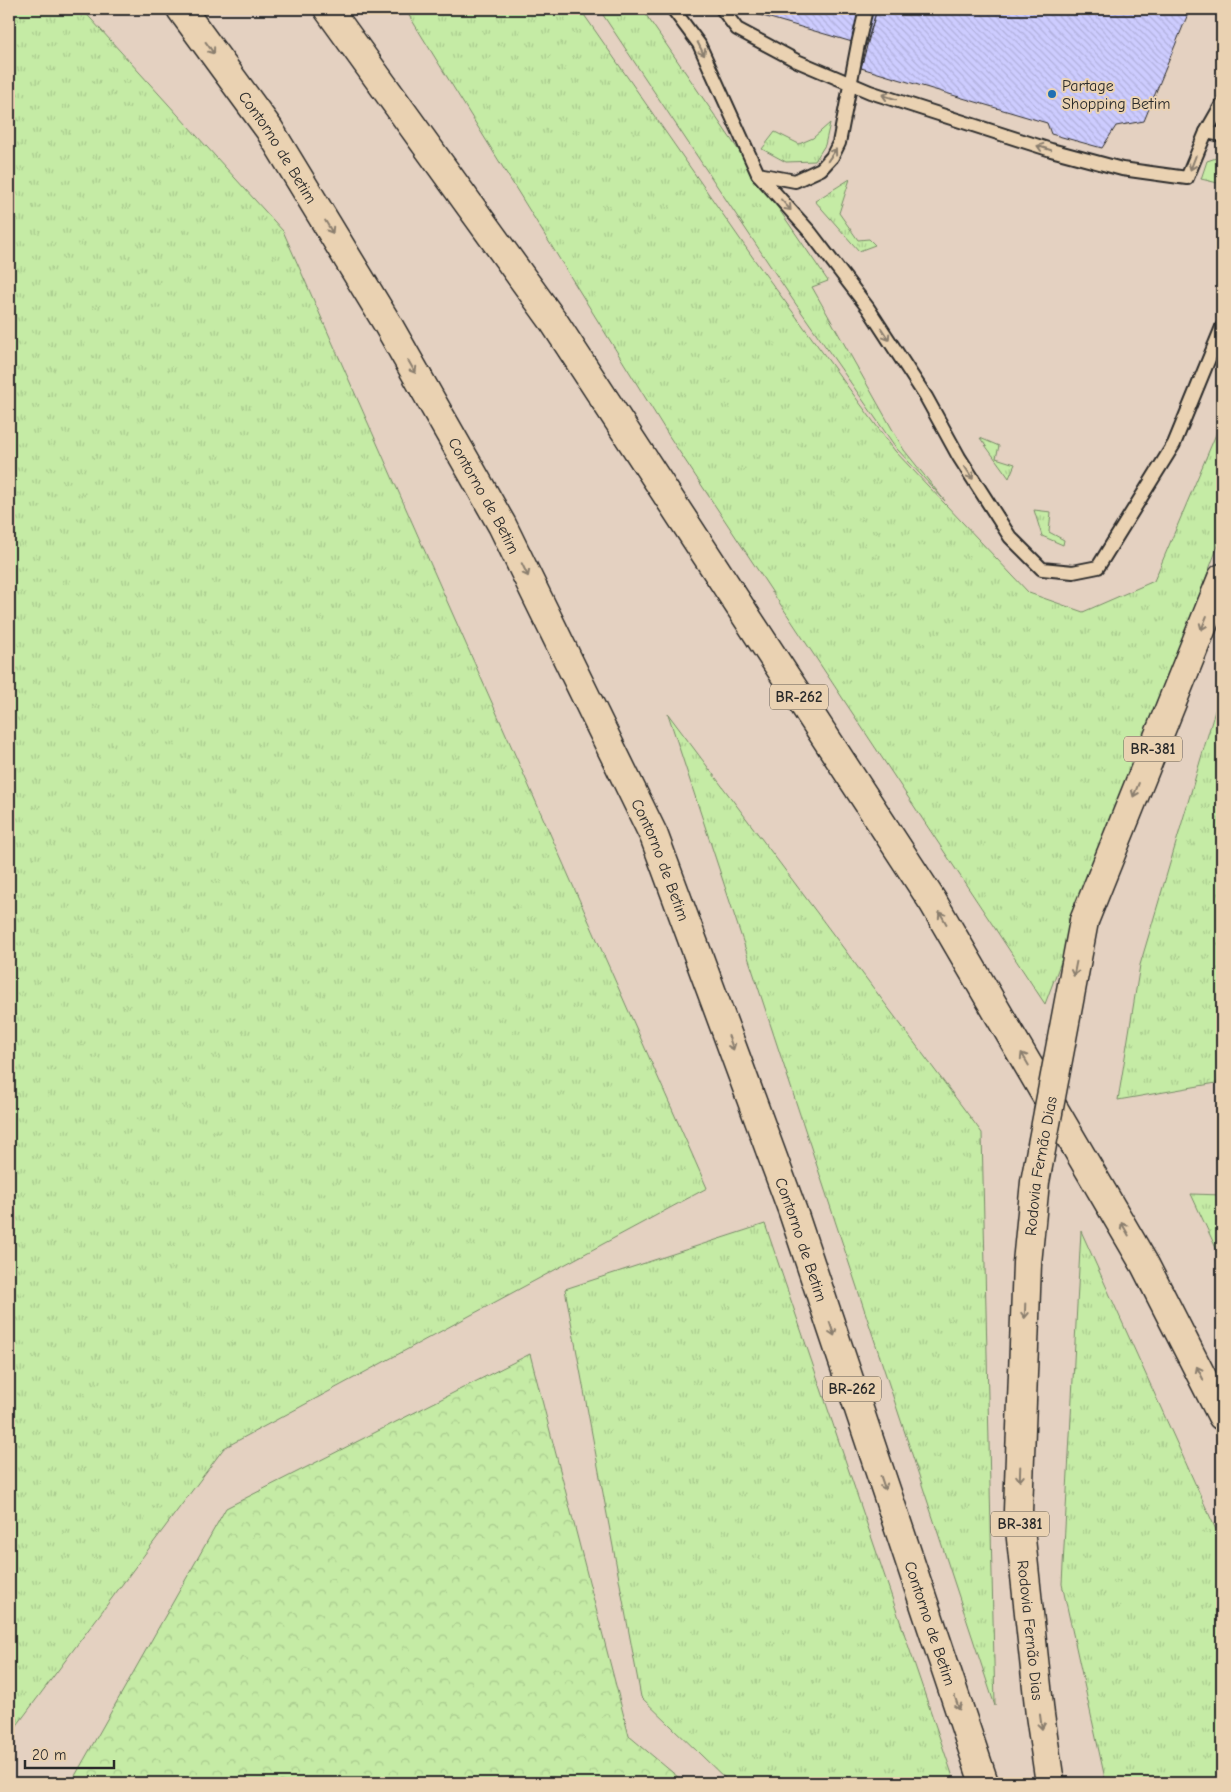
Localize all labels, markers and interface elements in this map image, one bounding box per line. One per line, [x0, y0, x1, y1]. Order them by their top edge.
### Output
one-way arrow [205, 41, 215, 55]
one-way arrow [696, 41, 706, 56]
place label: Partage Shopping Betim [1062, 77, 1171, 113]
street label: Contorno de Betim [234, 88, 320, 207]
marker: Partage Shopping Betim [1046, 88, 1058, 100]
one-way arrow [882, 92, 898, 102]
one-way arrow [1036, 142, 1052, 152]
one-way arrow [827, 148, 837, 162]
one-way arrow [1188, 155, 1197, 171]
one-way arrow [781, 199, 792, 212]
one-way arrow [324, 220, 334, 234]
one-way arrow [880, 327, 890, 341]
one-way arrow [407, 359, 417, 374]
street label: Contorno de Betim [444, 435, 523, 557]
one-way arrow [964, 466, 974, 480]
one-way arrow [520, 562, 530, 577]
one-way arrow [1199, 615, 1208, 630]
road number: BR-262 [770, 684, 828, 710]
road number: BR-381 [1124, 736, 1182, 762]
one-way arrow [1131, 782, 1140, 797]
street label: Contorno de Betim [627, 796, 693, 923]
one-way arrow [937, 912, 947, 926]
one-way arrow [1069, 960, 1079, 976]
one-way arrow [727, 1035, 736, 1051]
one-way arrow [1019, 1052, 1029, 1066]
street label: Rodovia Fernão Dias [1022, 1095, 1061, 1237]
street label: Contorno de Betim [771, 1175, 830, 1304]
one-way arrow [1119, 1223, 1129, 1237]
one-way arrow [1021, 1303, 1030, 1319]
one-way arrow [827, 1320, 837, 1336]
one-way arrow [1195, 1366, 1204, 1381]
road number: BR-262 [823, 1376, 881, 1402]
one-way arrow [1015, 1465, 1024, 1481]
one-way arrow [879, 1474, 888, 1490]
road number: BR-381 [991, 1512, 1049, 1536]
street label: Contorno de Betim [900, 1559, 959, 1688]
street label: Rodovia Fernão Dias [1013, 1559, 1046, 1702]
one-way arrow [953, 1695, 962, 1710]
one-way arrow [1036, 1714, 1046, 1730]
scale bar [25, 1737, 114, 1769]
text: 20 m [32, 1746, 66, 1764]

